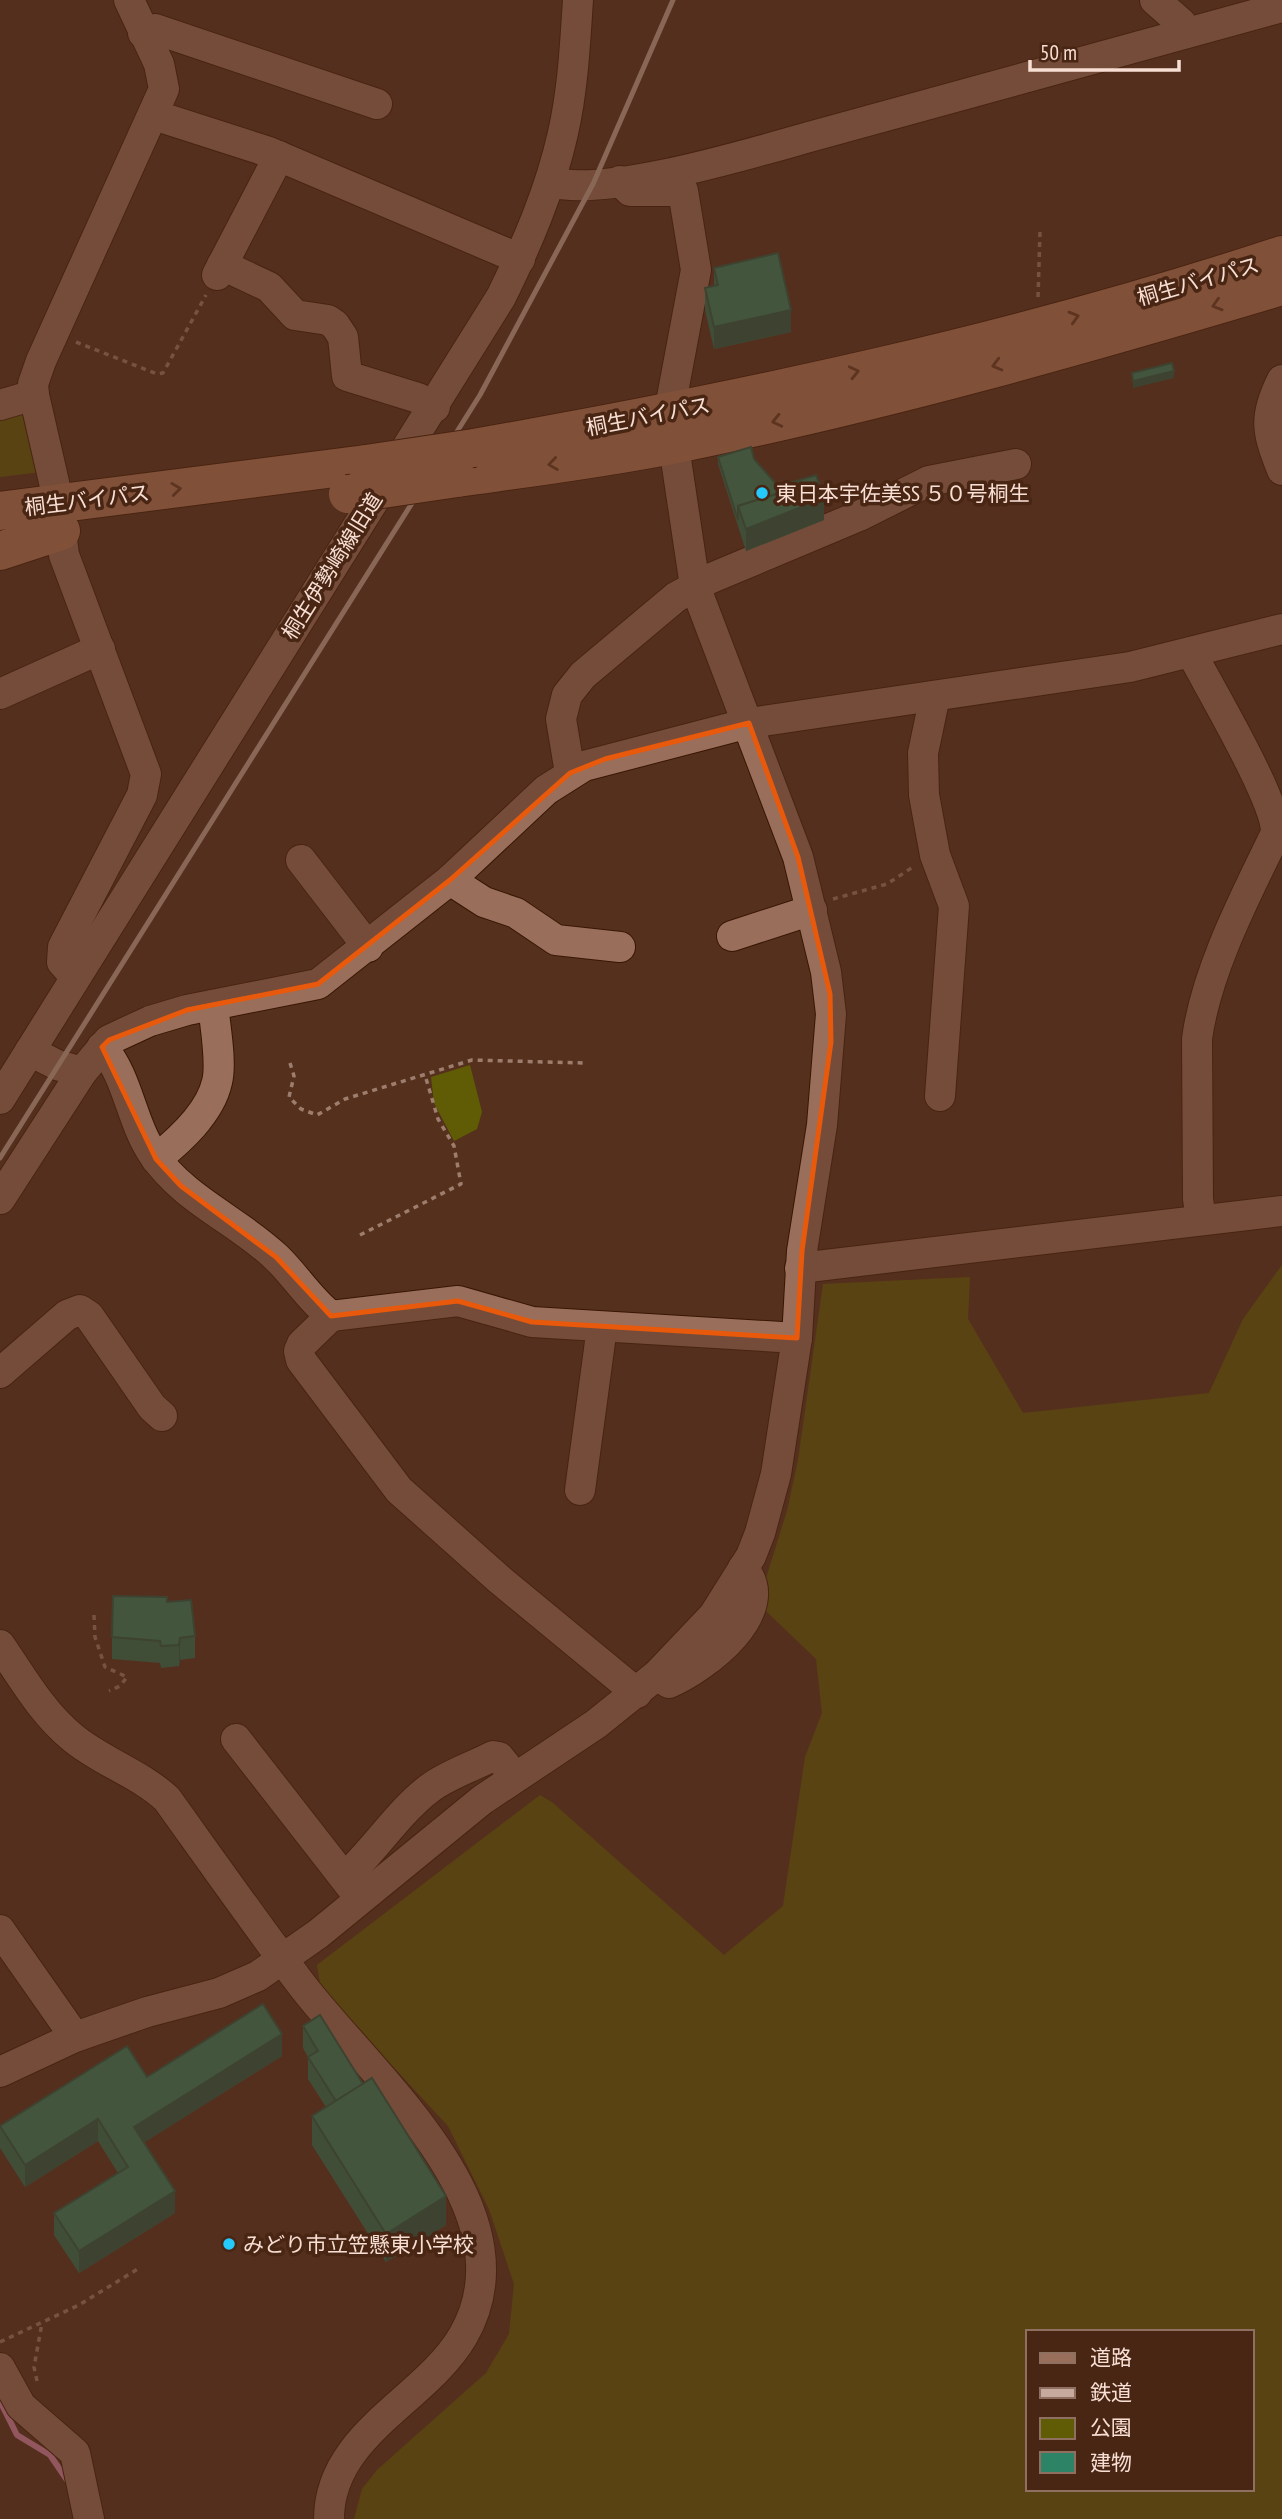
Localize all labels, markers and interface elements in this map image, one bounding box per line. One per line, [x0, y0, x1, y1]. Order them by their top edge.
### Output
scale bar [1030, 28, 1179, 72]
text: 50 m [1040, 39, 1077, 66]
street label: 桐生バイパス [1134, 251, 1262, 311]
one-way arrow [1211, 297, 1223, 312]
one-way arrow [1068, 310, 1080, 325]
one-way arrow [991, 357, 1003, 371]
one-way arrow [848, 366, 860, 380]
street label: 桐生バイパス [584, 391, 712, 441]
one-way arrow [771, 412, 783, 427]
one-way arrow [547, 456, 559, 471]
street label: 桐生バイパス [23, 479, 151, 521]
place label: 東日本宇佐美SS ５０号桐生 [776, 480, 1029, 507]
one-way arrow [170, 482, 181, 497]
marker: 東日本宇佐美SS ５０号桐生 [754, 485, 770, 501]
street label: 桐生伊勢崎線旧道 [276, 488, 388, 644]
place label: みどり市立笠懸東小学校 [243, 2231, 474, 2258]
marker: みどり市立笠懸東小学校 [221, 2236, 237, 2252]
legend [1026, 2330, 1254, 2491]
text: 道路 [1090, 2344, 1132, 2371]
text: 鉄道 [1090, 2379, 1132, 2406]
text: 公園 [1090, 2414, 1132, 2441]
text: 建物 [1090, 2449, 1132, 2476]

